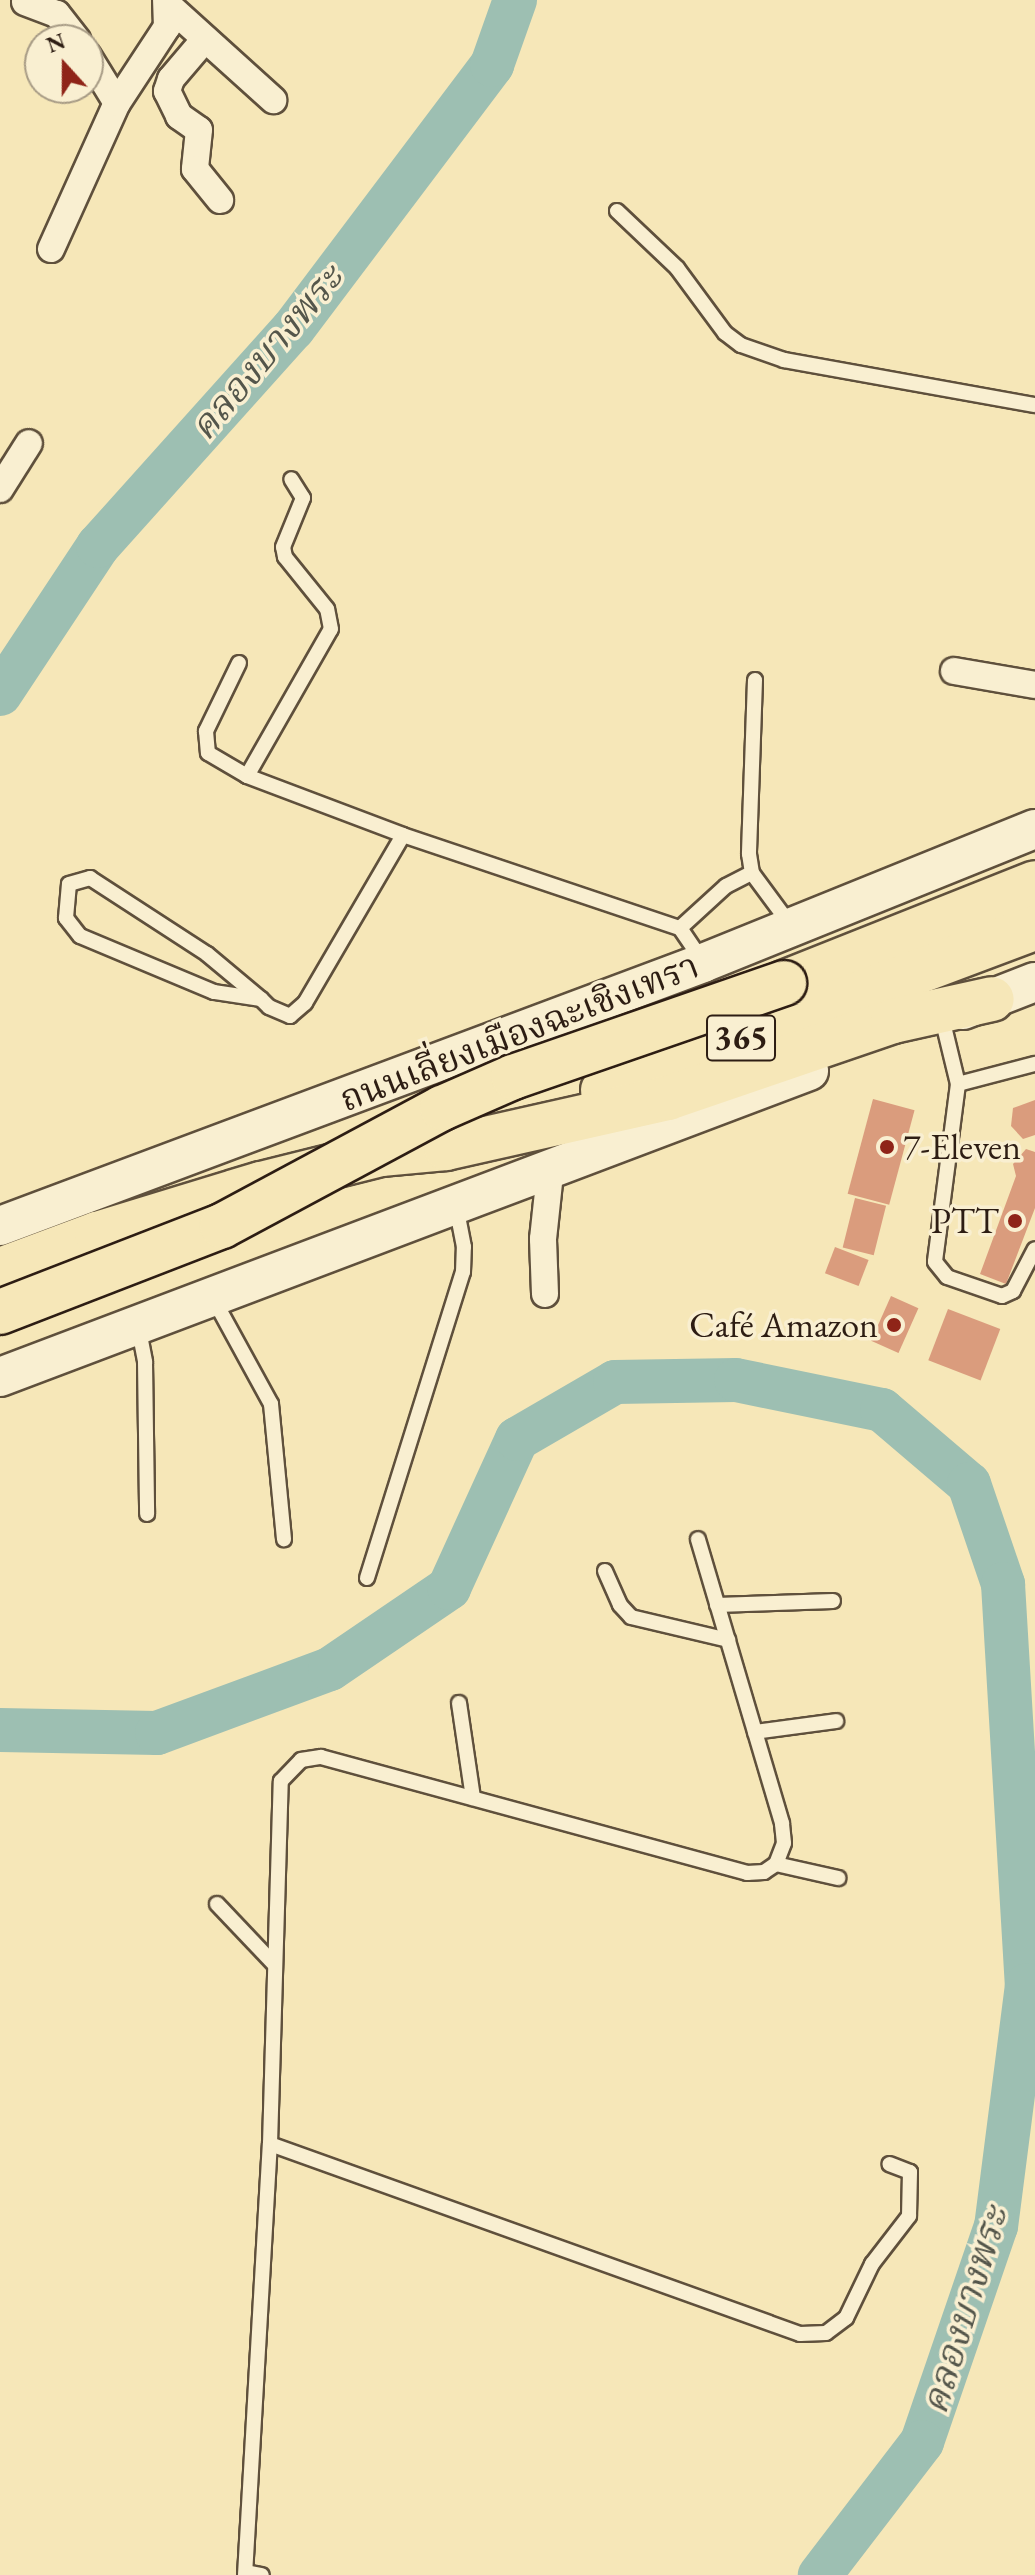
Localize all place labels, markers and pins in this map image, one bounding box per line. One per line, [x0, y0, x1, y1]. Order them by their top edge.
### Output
place label: 7-Eleven [903, 1125, 1021, 1169]
marker: 7-Eleven [878, 1138, 896, 1156]
place label: PTT [931, 1199, 999, 1243]
marker: PTT [1006, 1212, 1024, 1230]
place label: Café Amazon [689, 1303, 878, 1347]
marker: Café Amazon [885, 1316, 903, 1334]

